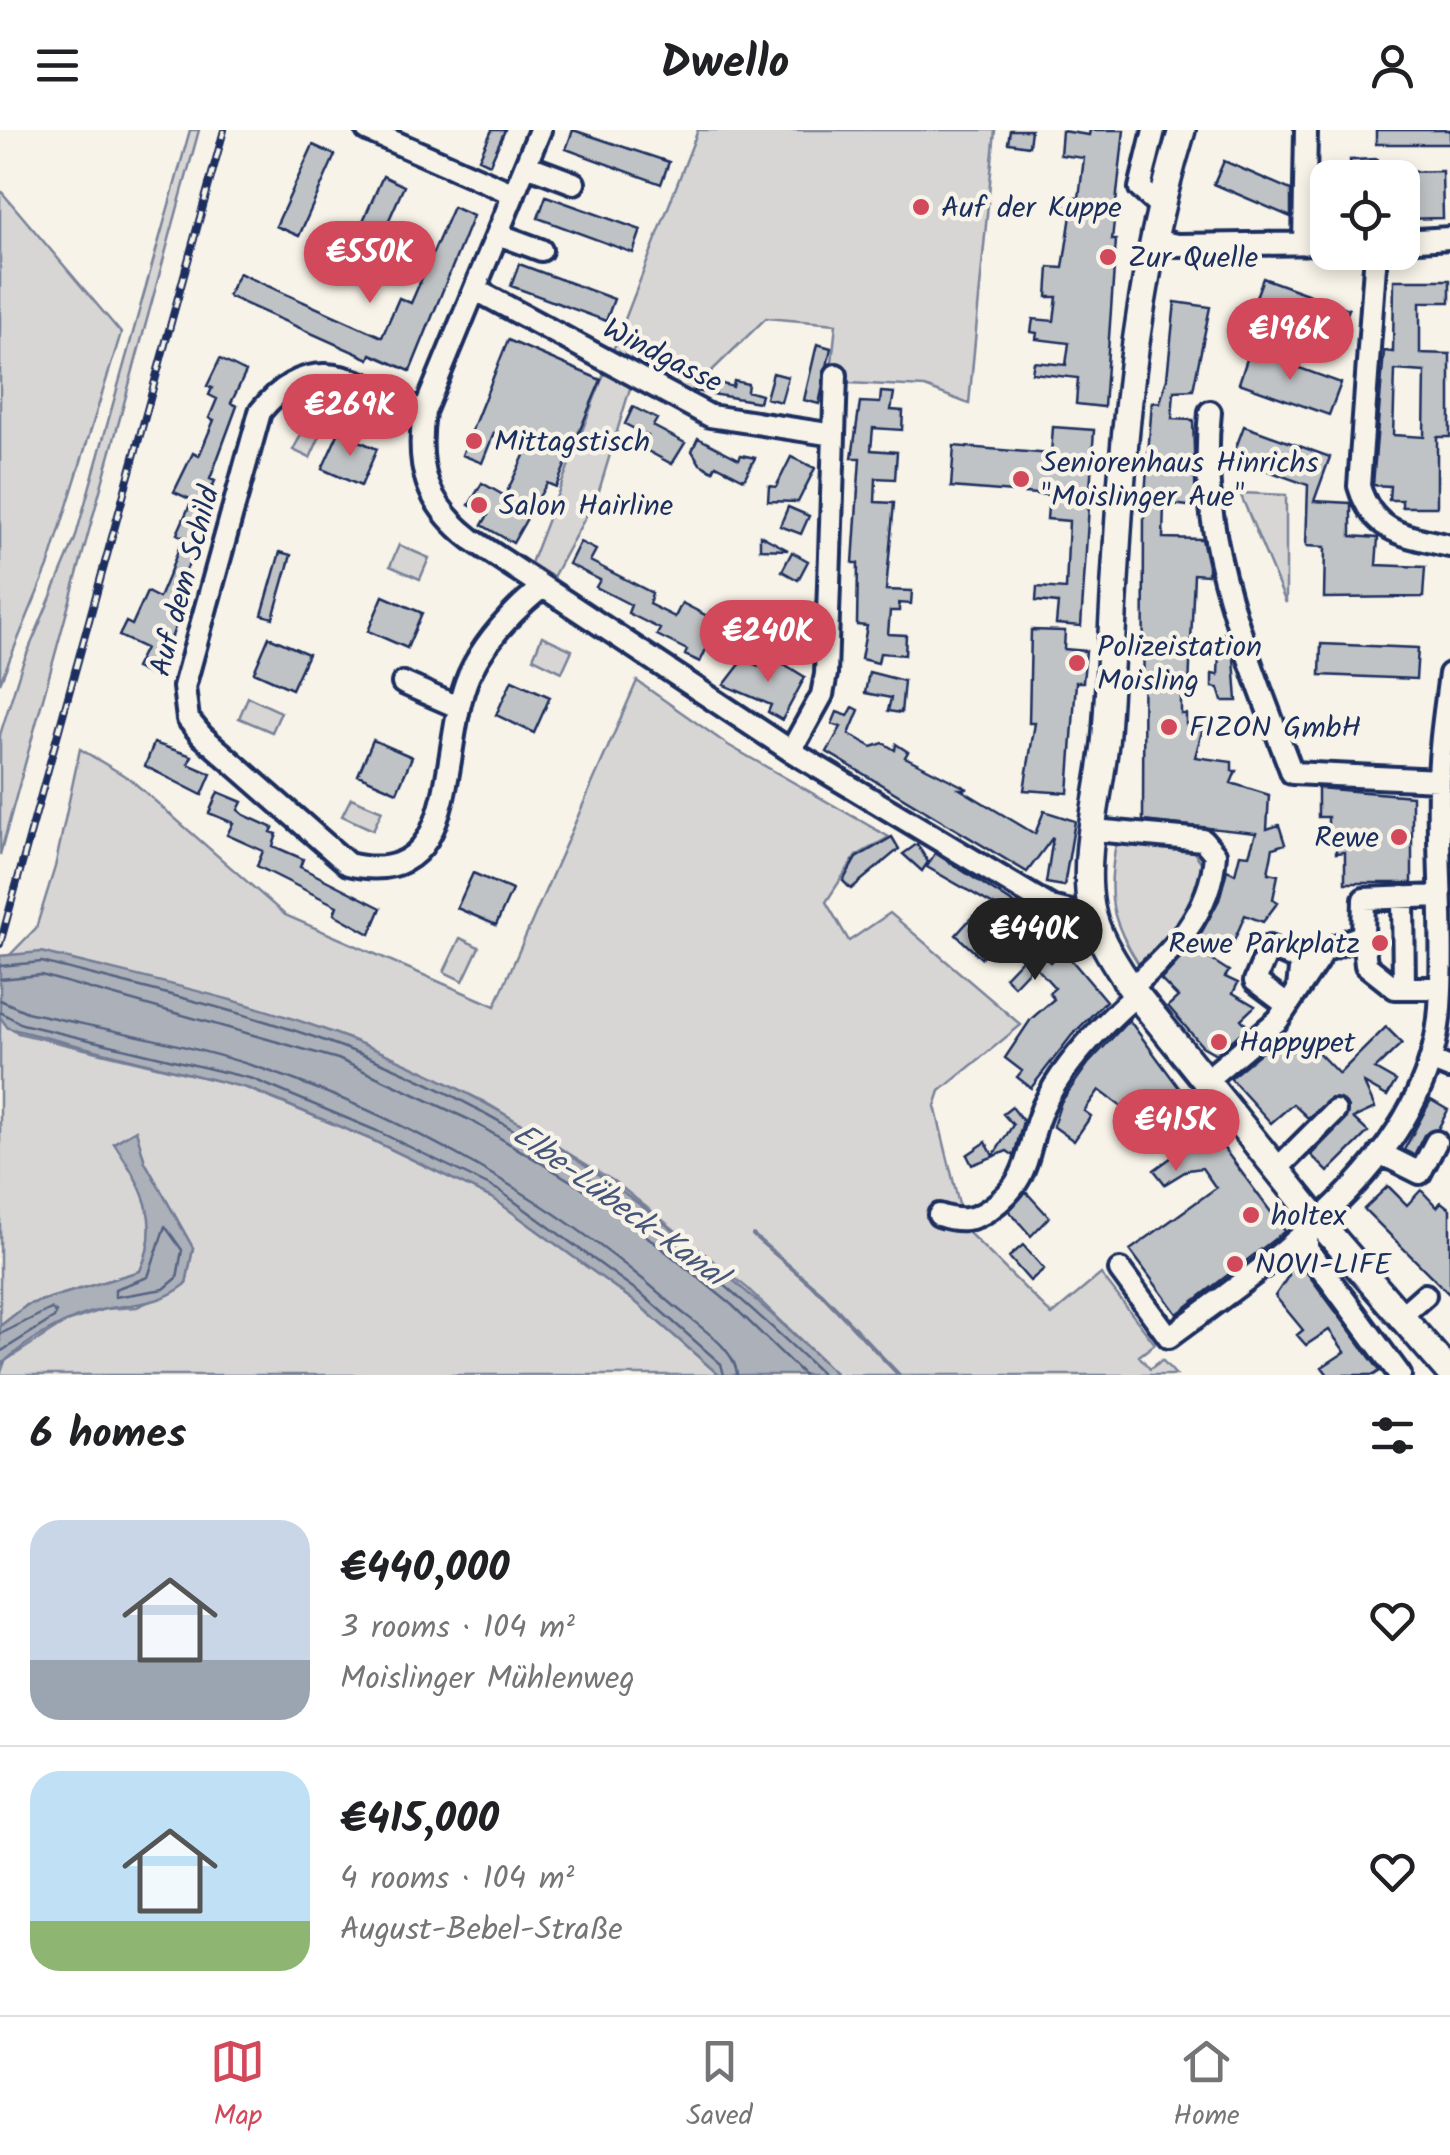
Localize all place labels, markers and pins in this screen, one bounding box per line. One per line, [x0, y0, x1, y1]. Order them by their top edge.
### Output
place label: Auf der Kuppe [941, 185, 1122, 233]
marker: Auf der Kuppe [910, 196, 932, 218]
pin: €550K [300, 221, 440, 306]
place label: Zur Quelle [1128, 235, 1258, 283]
marker: Zur Quelle [1097, 246, 1119, 268]
pin: €196K [1220, 298, 1360, 383]
pin: €269K [280, 374, 420, 459]
place label: Mittagstisch [494, 419, 650, 467]
marker: Mittagstisch [463, 430, 485, 452]
place label: Seniorenhaus Hinrichs "Moislinger Aue" [1041, 440, 1319, 522]
marker: Seniorenhaus Hinrichs "Moislinger Aue" [1010, 468, 1032, 490]
place label: Salon Hairline [499, 483, 673, 531]
marker: Salon Hairline [468, 494, 490, 516]
pin: €240K [698, 600, 838, 685]
place label: Polizeistation Moisling [1097, 624, 1262, 706]
marker: Polizeistation Moisling [1066, 652, 1088, 674]
place label: FIZON GmbH [1189, 705, 1361, 753]
marker: FIZON GmbH [1158, 716, 1180, 738]
place label: Rewe [1314, 815, 1379, 863]
marker: Rewe [1388, 826, 1410, 848]
pin: €440K [965, 898, 1105, 983]
place label: Rewe Parkplatz [1168, 921, 1360, 969]
marker: Rewe Parkplatz [1369, 932, 1391, 954]
place label: Happypet [1239, 1020, 1356, 1068]
marker: Happypet [1208, 1031, 1230, 1053]
pin: €415K [1106, 1089, 1246, 1174]
place label: holtex [1271, 1193, 1347, 1241]
marker: holtex [1240, 1204, 1262, 1226]
place label: NOVI-LIFE [1255, 1242, 1393, 1290]
marker: NOVI-LIFE [1224, 1253, 1246, 1275]

